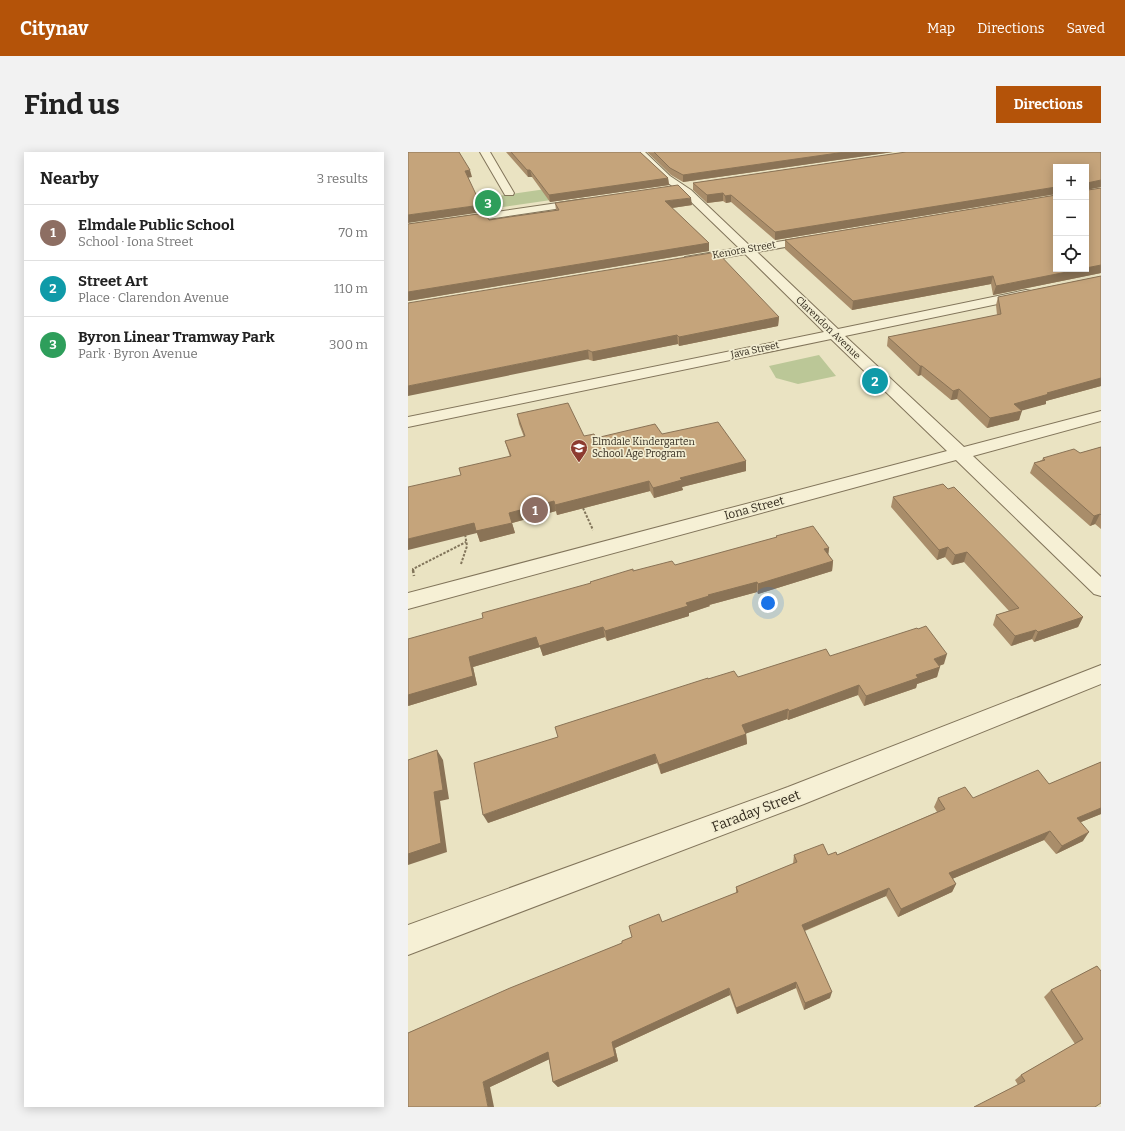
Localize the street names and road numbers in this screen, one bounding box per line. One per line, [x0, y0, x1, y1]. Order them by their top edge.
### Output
street label: Kenora Street [711, 238, 777, 261]
street label: Clarendon Avenue [793, 294, 863, 362]
street label: Java Street [729, 339, 781, 361]
street label: Iona Street [723, 493, 786, 523]
street label: Faraday Street [709, 786, 803, 836]

